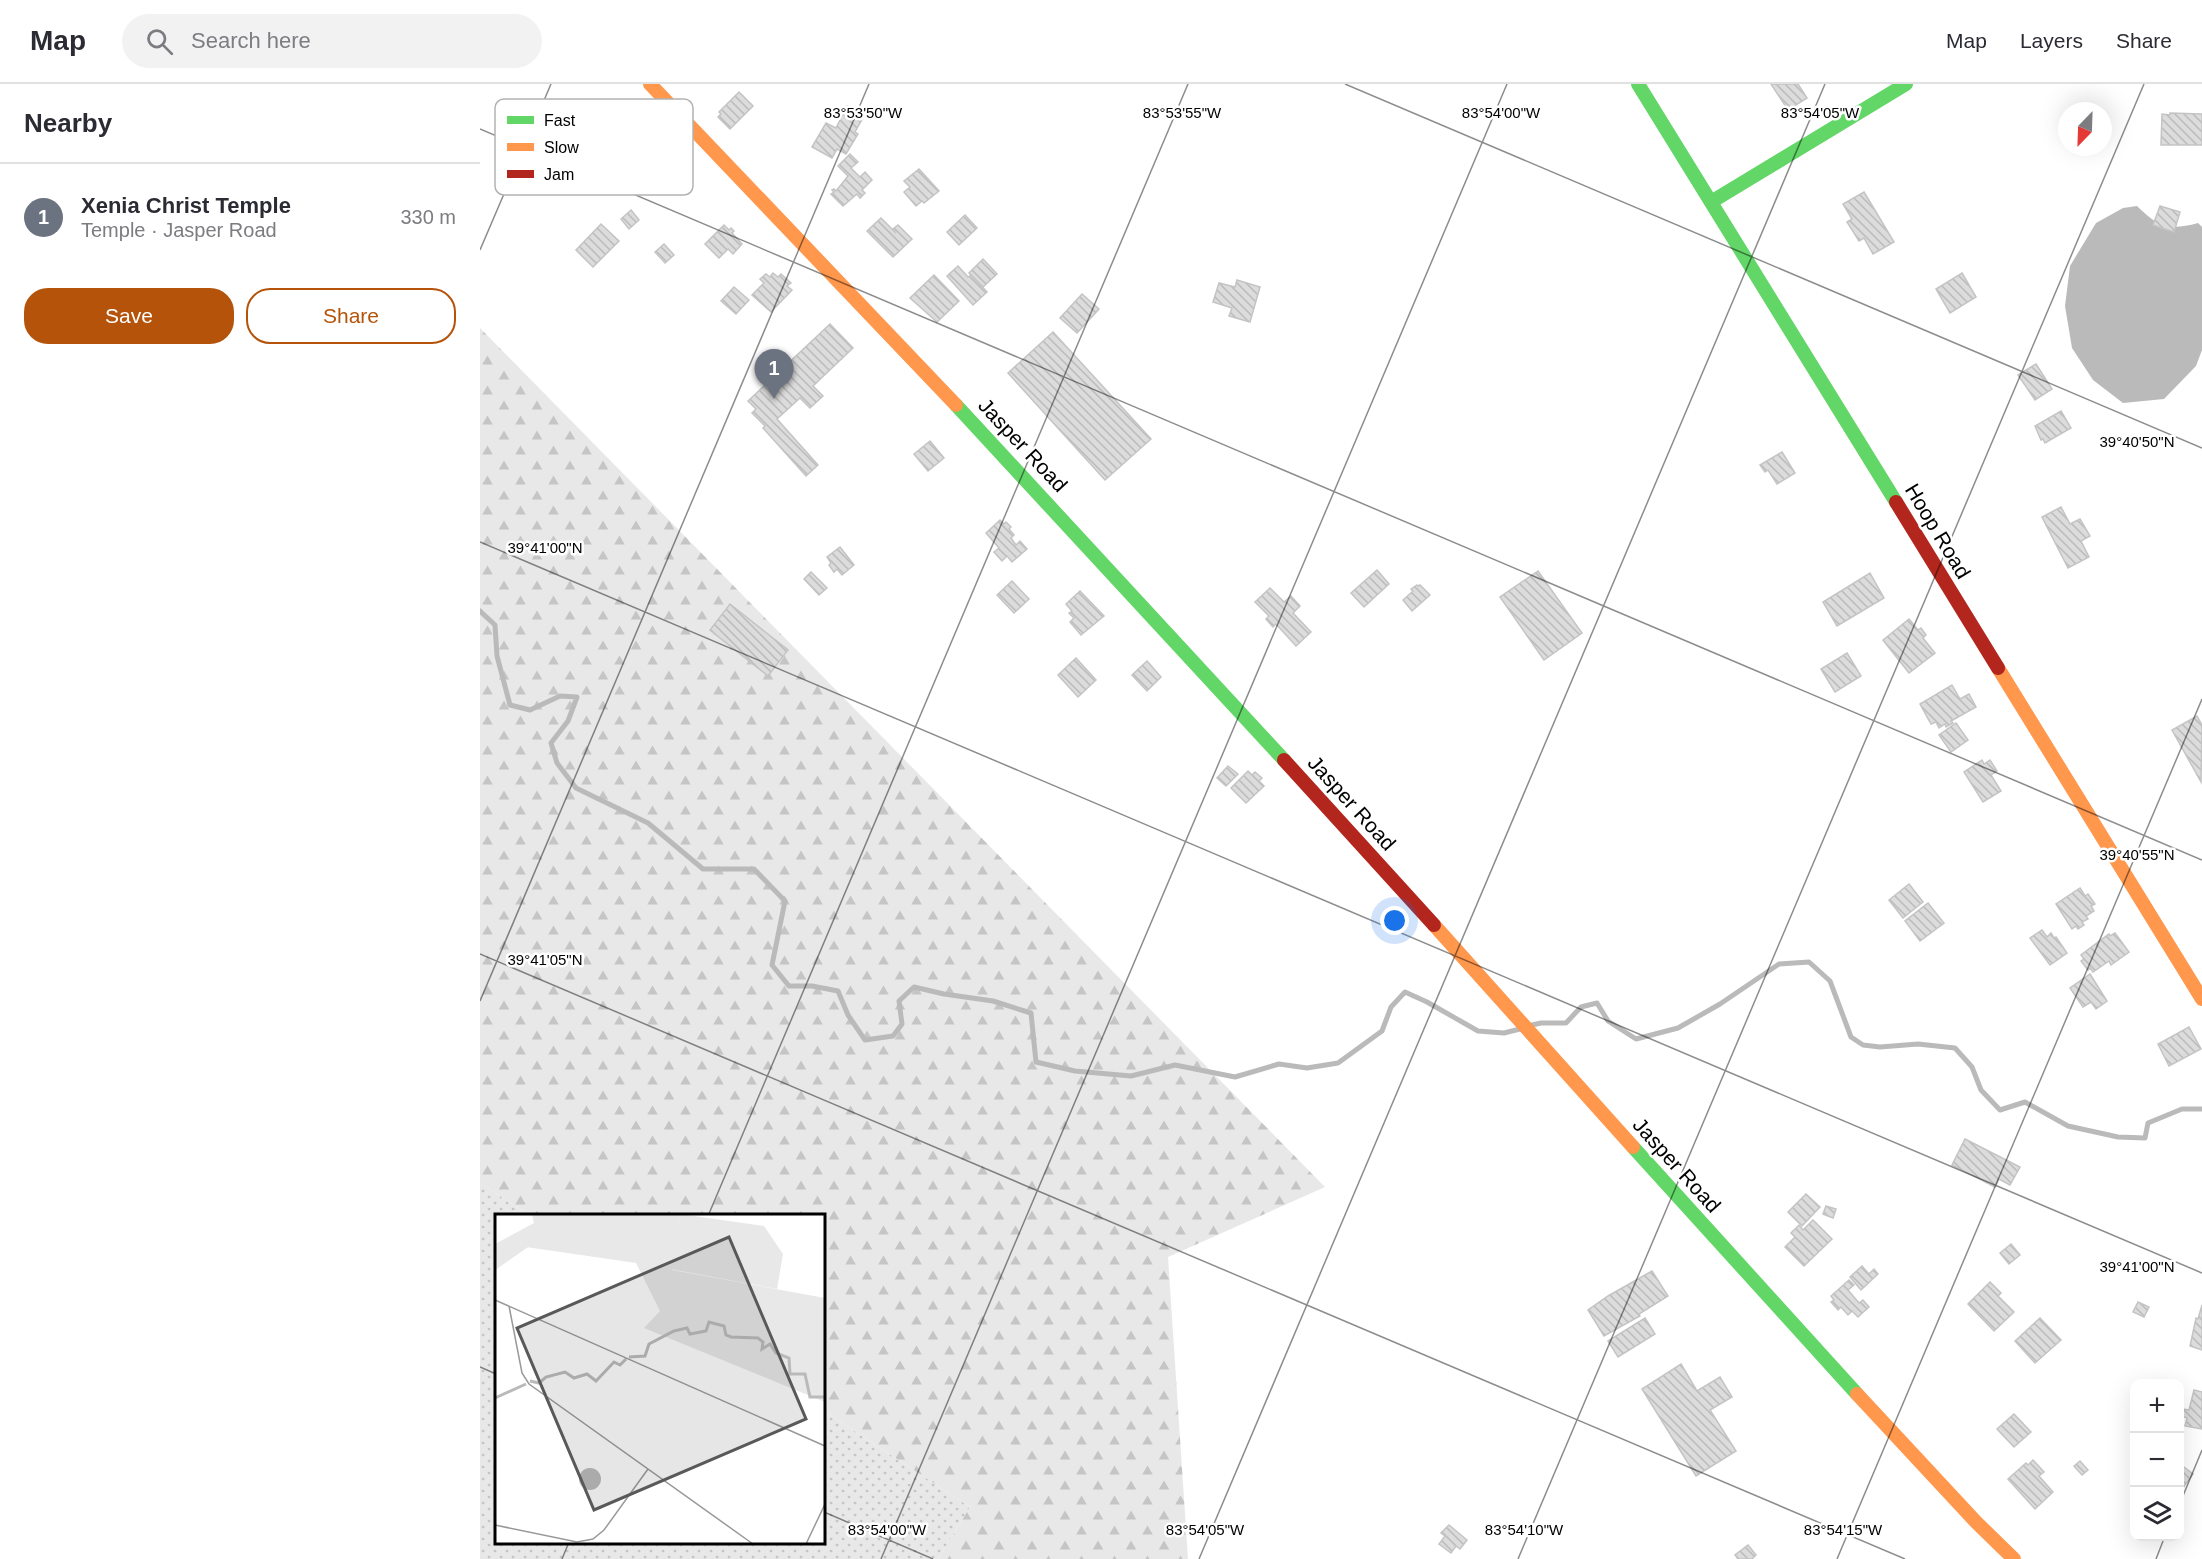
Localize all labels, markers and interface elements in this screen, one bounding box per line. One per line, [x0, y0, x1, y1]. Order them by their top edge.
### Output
search box [122, 14, 542, 68]
text: Map [30, 25, 86, 56]
icon: search [143, 25, 176, 58]
text: Search here [191, 28, 311, 53]
text: Map [1946, 29, 1987, 52]
text: Layers [2020, 29, 2083, 52]
text: Share [2116, 29, 2172, 52]
legend [495, 99, 693, 195]
north arrow [2058, 102, 2112, 156]
text: 83°53'50"W [824, 104, 903, 121]
text: 83°53'55"W [1143, 104, 1222, 121]
text: 83°54'00"W [1462, 104, 1541, 121]
text: 83°54'05"W [1781, 104, 1860, 121]
text: Nearby [24, 108, 112, 138]
text: Fast [544, 112, 576, 129]
text: Slow [544, 139, 579, 156]
text: Jam [544, 166, 574, 183]
text: Xenia Christ Temple [81, 193, 291, 218]
text: 1 [38, 206, 49, 228]
text: 330 m [400, 206, 456, 228]
text: Temple · Jasper Road [81, 219, 277, 241]
button: Save [24, 288, 234, 344]
button: Share [246, 288, 456, 344]
pin: 1 [754, 350, 794, 399]
street label: Jasper Road [974, 394, 1072, 496]
text: 39°40'50"N [2099, 433, 2175, 450]
street label: Hoop Road [1901, 480, 1975, 582]
text: 39°41'00"N [507, 539, 583, 556]
street label: Jasper Road [1304, 751, 1400, 855]
text: 39°40'55"N [2099, 846, 2175, 863]
your location [1380, 906, 1409, 935]
text: 39°41'05"N [507, 951, 583, 968]
street label: Jasper Road [1629, 1113, 1725, 1217]
inset map [495, 1214, 825, 1544]
text: 39°41'00"N [2099, 1258, 2175, 1275]
map controls [2130, 1379, 2184, 1541]
button: + [2130, 1379, 2184, 1433]
button: − [2130, 1433, 2184, 1487]
button: layers [2130, 1487, 2184, 1541]
text: 83°54'00"W [848, 1521, 927, 1538]
text: 83°54'05"W [1166, 1521, 1245, 1538]
text: 83°54'10"W [1485, 1521, 1564, 1538]
text: 83°54'15"W [1804, 1521, 1883, 1538]

